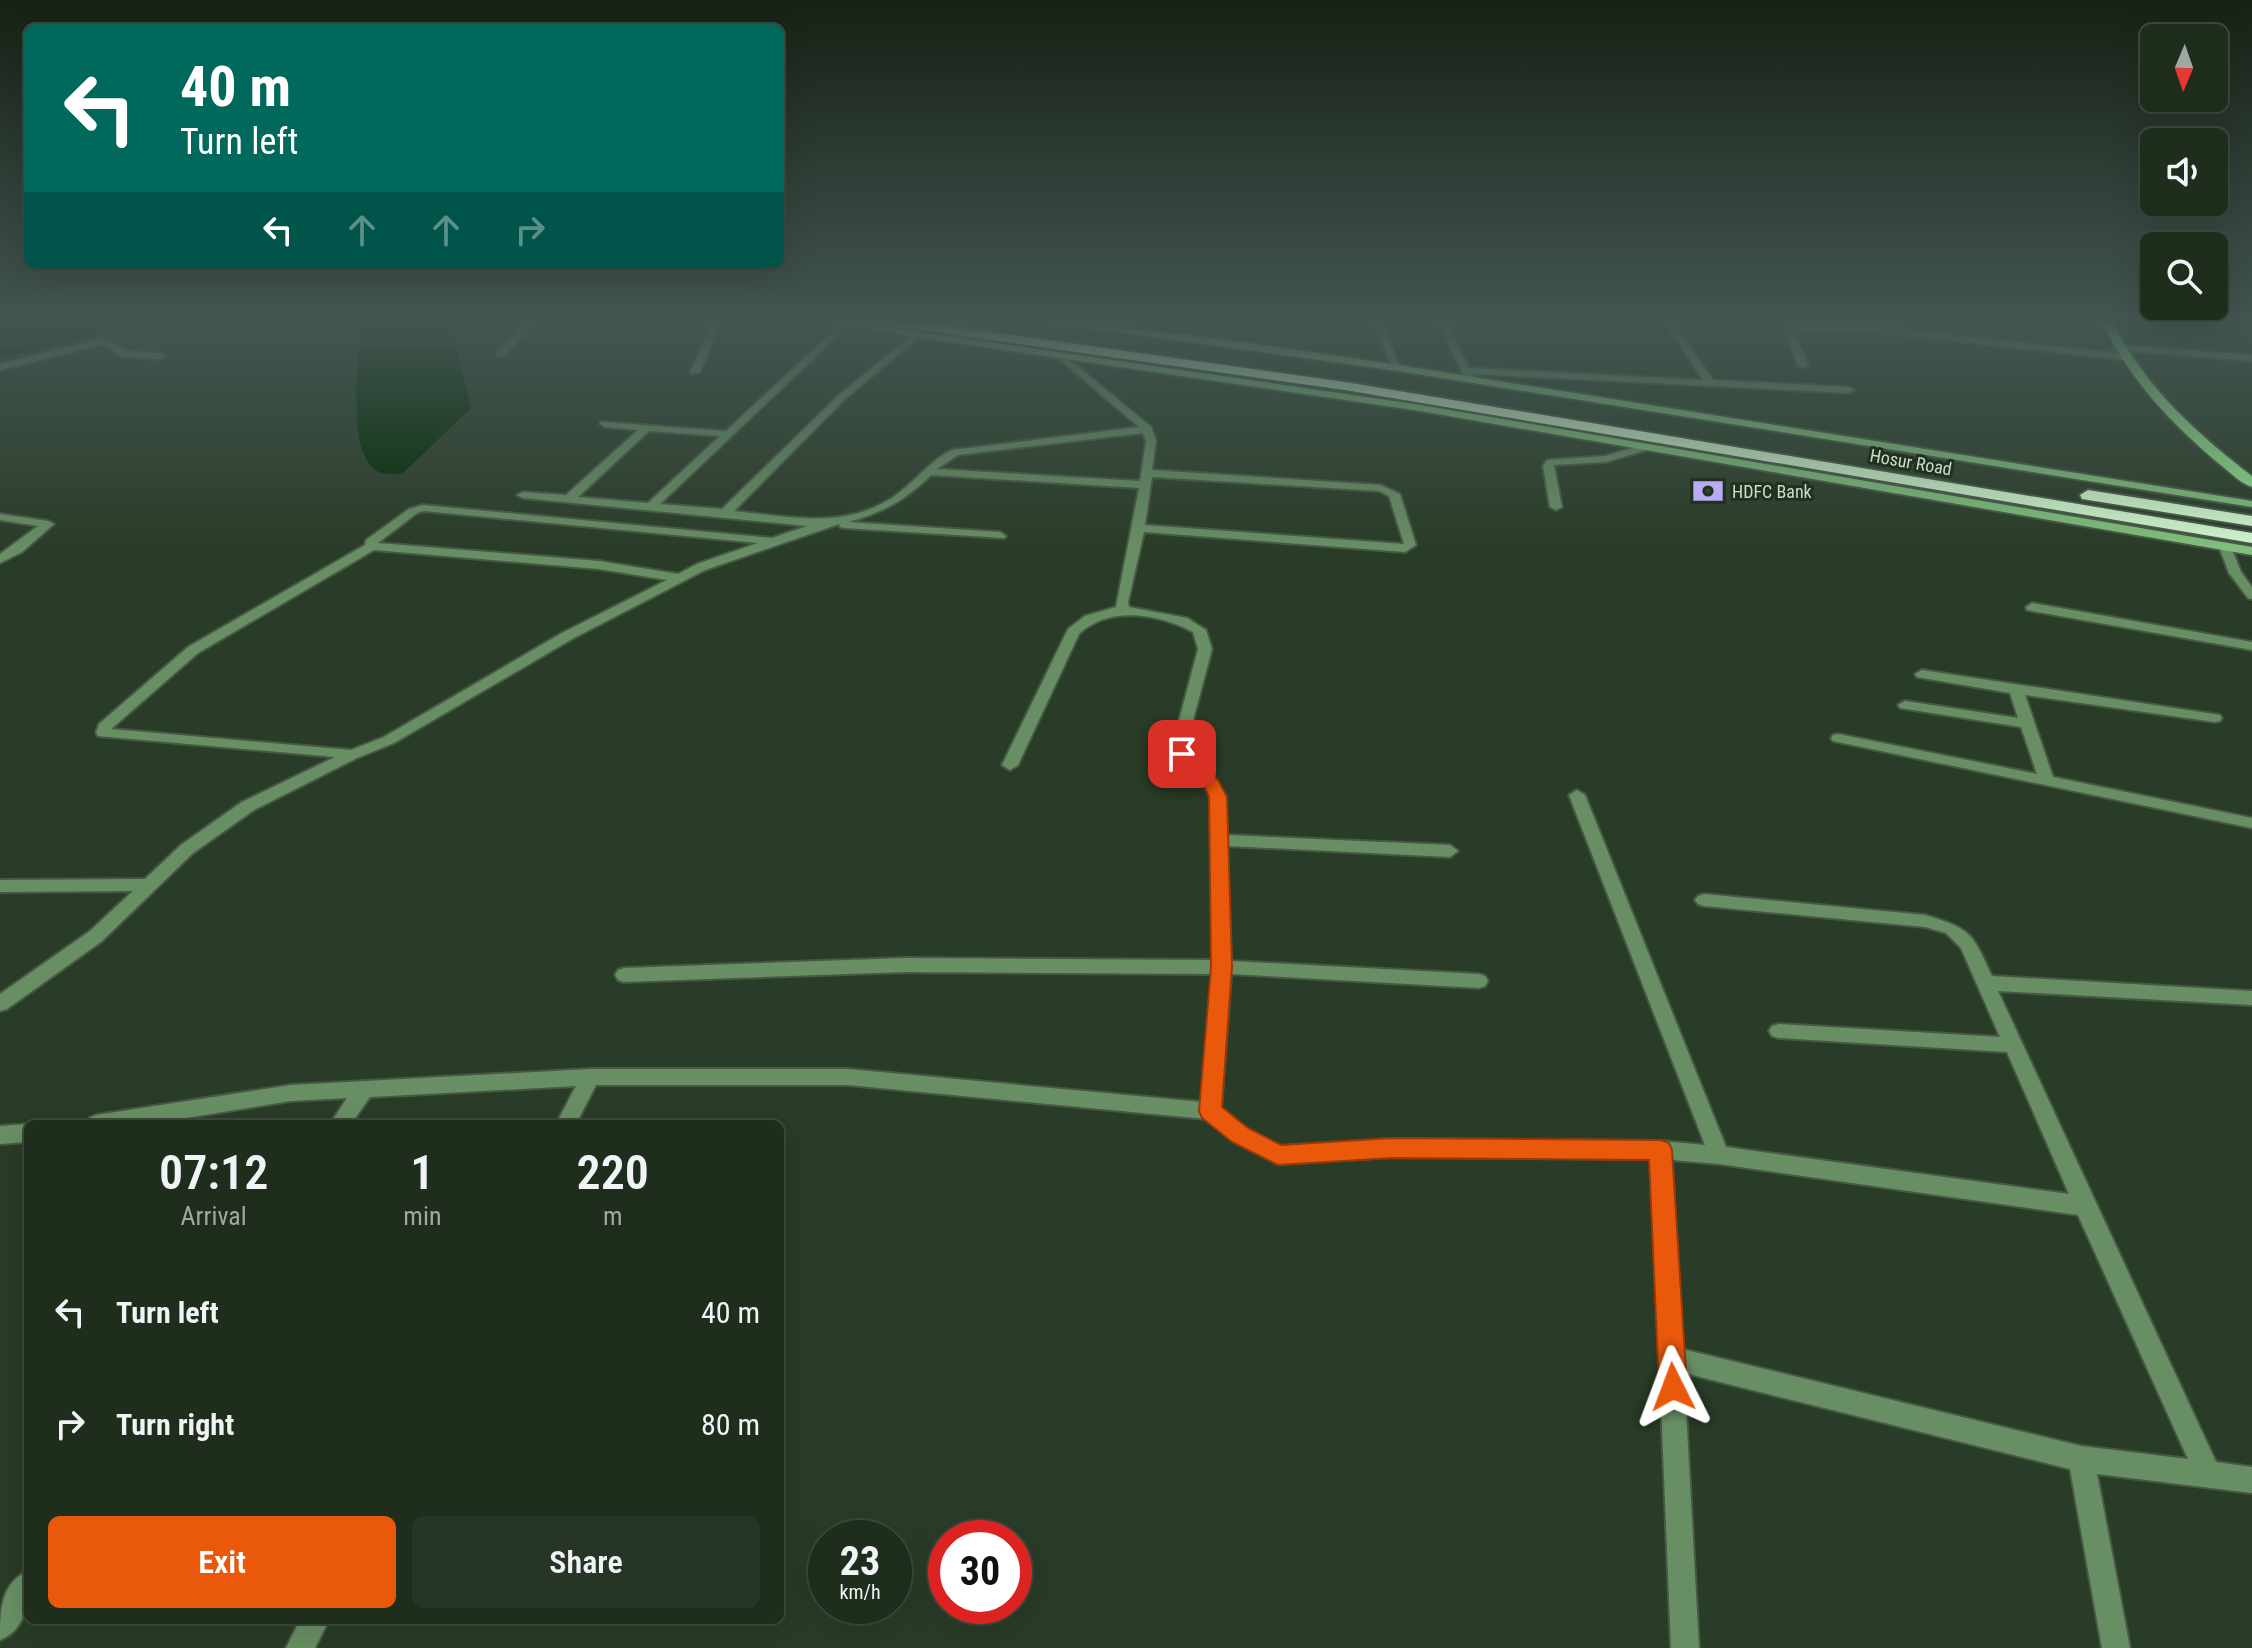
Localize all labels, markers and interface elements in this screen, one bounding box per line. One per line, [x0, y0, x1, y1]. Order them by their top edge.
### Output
north arrow [2140, 24, 2228, 112]
map controls [2140, 24, 2228, 320]
text: 40 m [180, 54, 291, 120]
icon: left [48, 56, 152, 160]
text: Turn left [180, 121, 298, 163]
button: sound [2140, 128, 2228, 216]
icon: left [256, 208, 300, 252]
icon: ahead [340, 208, 384, 252]
icon: ahead [424, 208, 468, 252]
icon: right [508, 208, 552, 252]
button: search [2140, 232, 2228, 320]
street label: Hosur Road [1868, 444, 1954, 480]
bank icon: HDFC Bank [1691, 474, 1725, 508]
place label: HDFC Bank [1732, 481, 1812, 502]
pin [1148, 720, 1216, 788]
icon: arrive [1160, 732, 1204, 776]
text: 07:12 [159, 1144, 268, 1201]
text: 1 [410, 1144, 434, 1201]
text: 220 [577, 1144, 649, 1201]
text: Arrival [181, 1201, 247, 1231]
text: min [403, 1201, 441, 1231]
text: m [603, 1201, 623, 1231]
icon: left [48, 1290, 92, 1334]
text: Turn left [116, 1295, 219, 1330]
text: 40 m [701, 1295, 760, 1330]
position arrow [1631, 1345, 1715, 1429]
icon: right [48, 1402, 92, 1446]
text: Turn right [116, 1407, 234, 1442]
text: 80 m [701, 1407, 760, 1442]
button: Exit [48, 1516, 396, 1608]
button: Share [412, 1516, 760, 1608]
speed limit sign: 30 [928, 1520, 1032, 1624]
text: 23 [840, 1538, 880, 1585]
text: km/h [839, 1580, 881, 1604]

